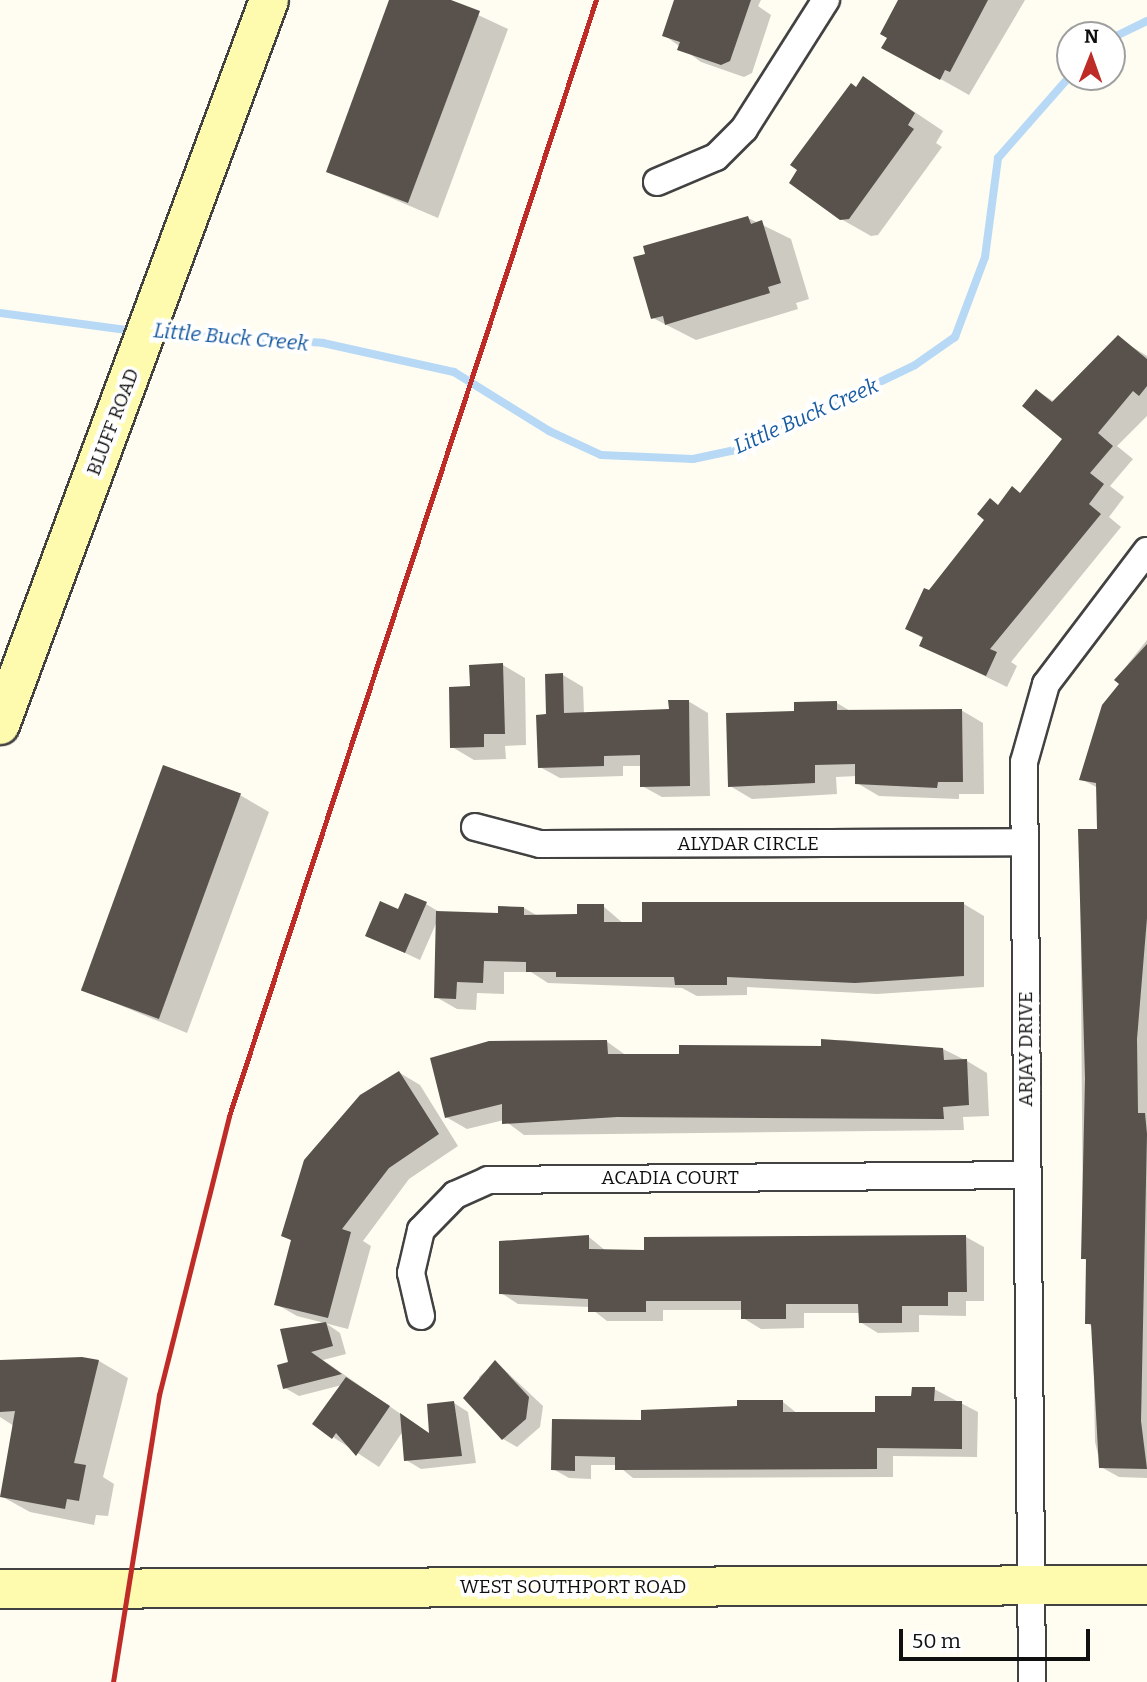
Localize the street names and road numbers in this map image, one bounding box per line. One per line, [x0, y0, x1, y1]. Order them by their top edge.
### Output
street label: BLUFF ROAD [82, 365, 144, 479]
street label: ALYDAR CIRCLE [677, 833, 819, 855]
street label: ARJAY DRIVE [1015, 991, 1037, 1107]
street label: ACADIA COURT [601, 1167, 739, 1189]
street label: WEST SOUTHPORT ROAD [460, 1576, 686, 1598]

